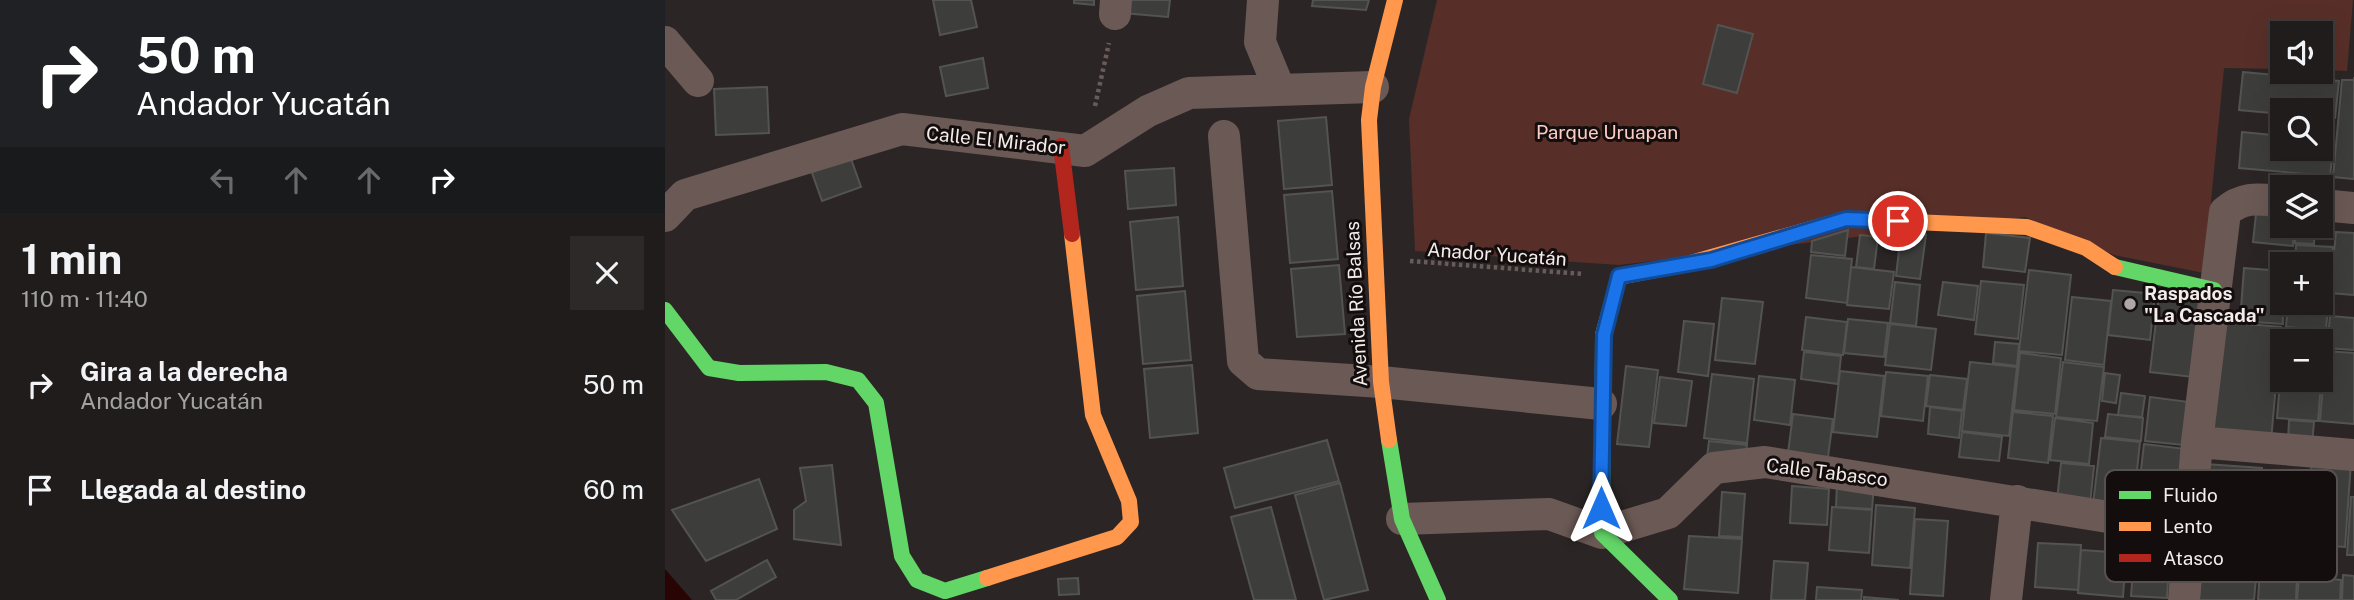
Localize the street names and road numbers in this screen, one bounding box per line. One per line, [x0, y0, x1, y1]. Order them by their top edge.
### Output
street label: Calle El Mirador [925, 122, 1067, 158]
street label: Avenida Río Balsas [1341, 221, 1371, 387]
street label: Anador Yucatán [1426, 238, 1568, 270]
street label: Calle Tabasco [1765, 454, 1889, 490]

